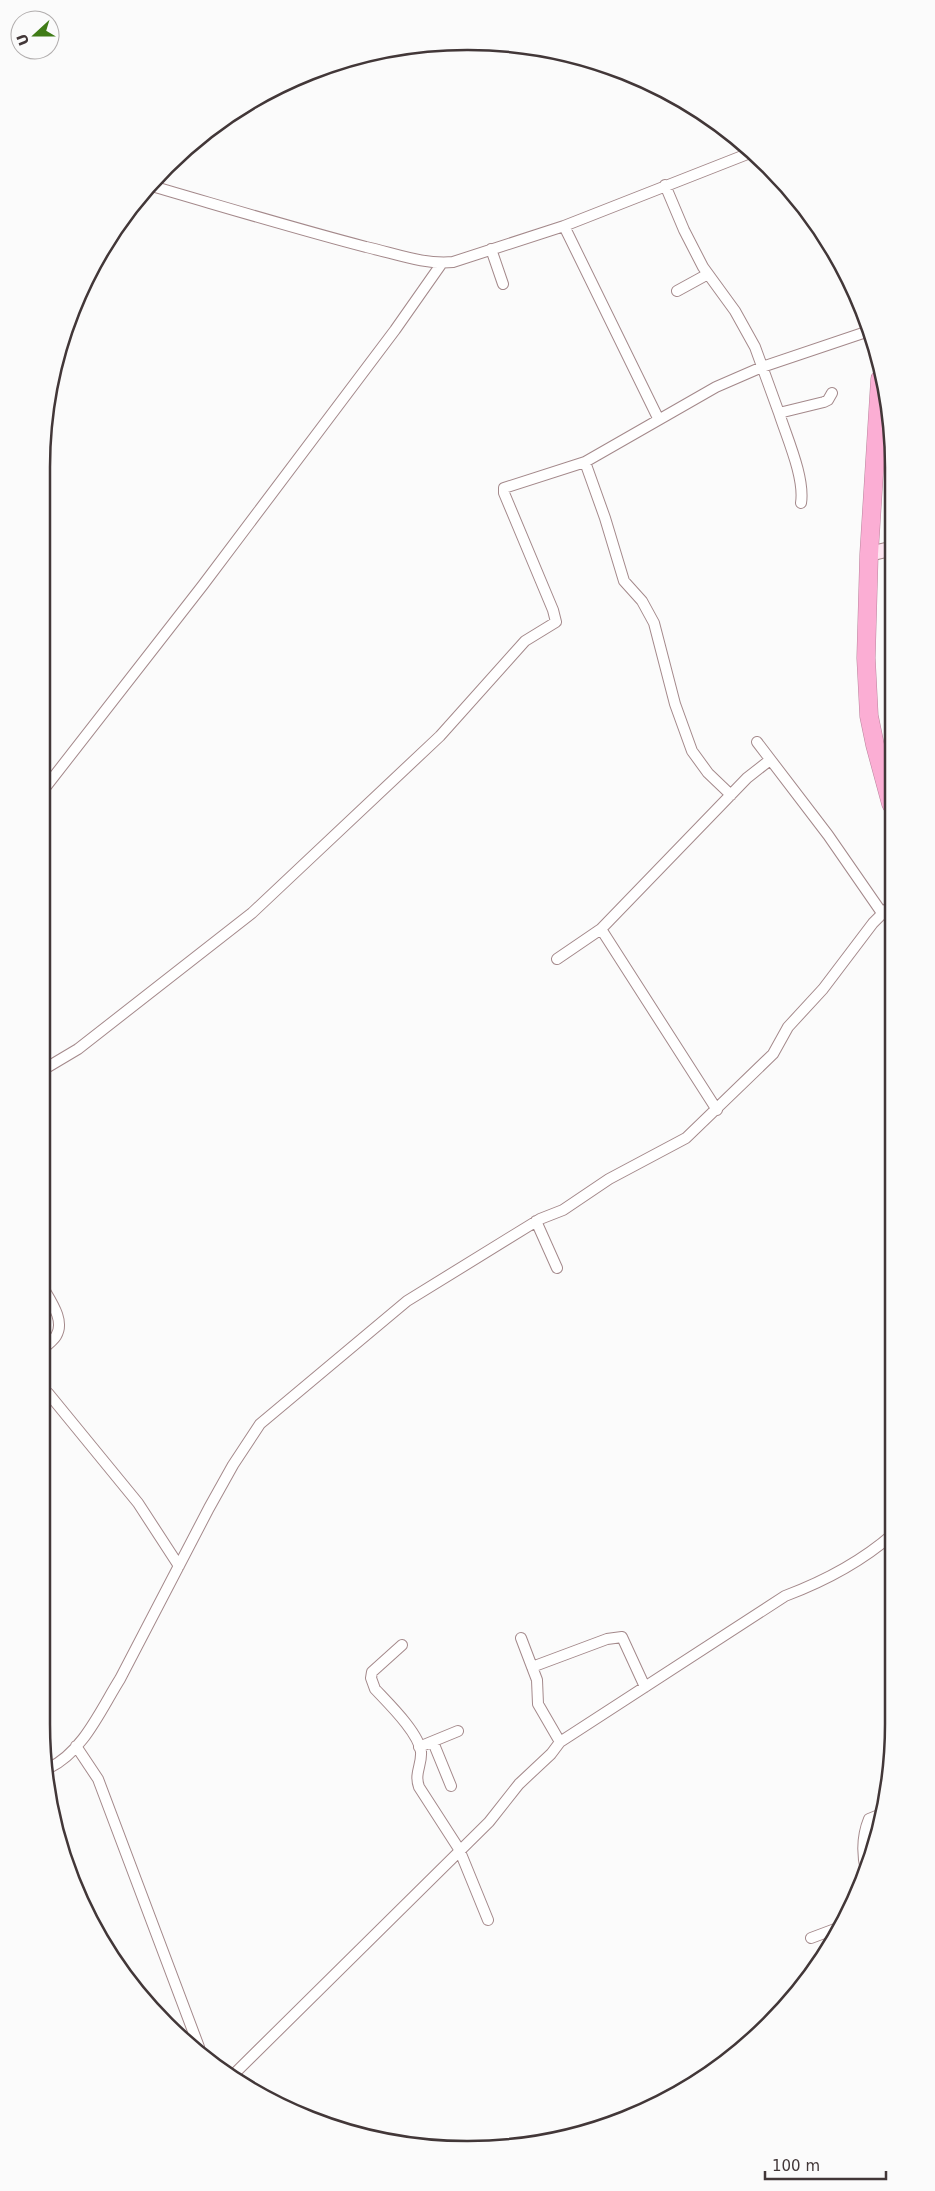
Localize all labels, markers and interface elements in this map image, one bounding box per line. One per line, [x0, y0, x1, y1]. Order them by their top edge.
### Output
north arrow [10, 10, 60, 60]
text: U [13, 31, 32, 48]
scale bar [765, 2148, 886, 2180]
text: 100 m [772, 2157, 820, 2175]

